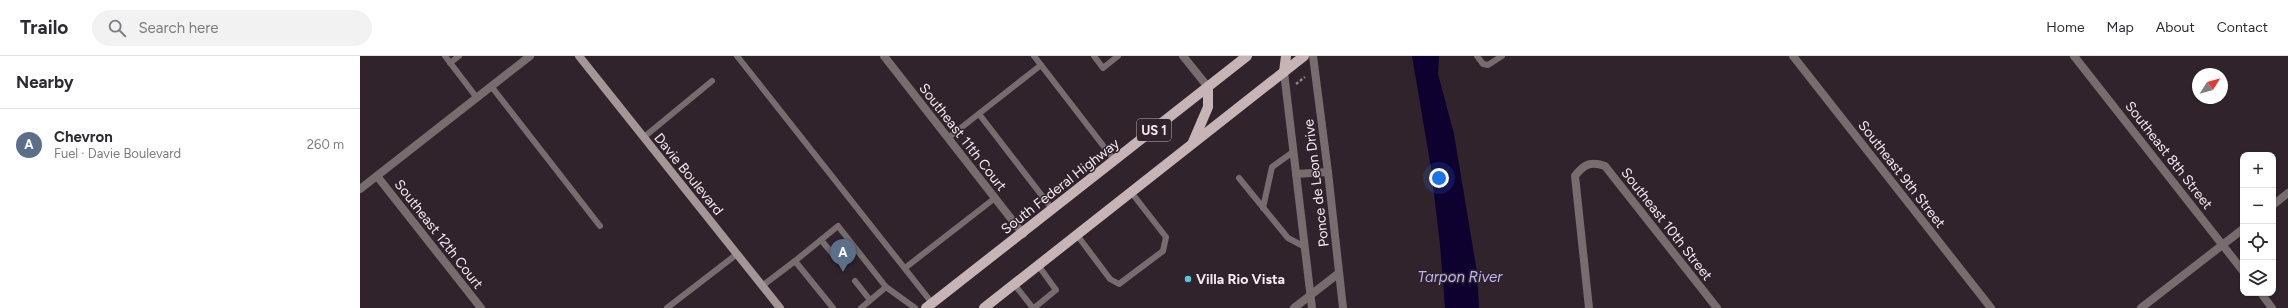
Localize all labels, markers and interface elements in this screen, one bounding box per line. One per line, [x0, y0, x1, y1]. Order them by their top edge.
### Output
search box [92, 10, 372, 46]
text: Trailo [20, 16, 68, 39]
icon: search [106, 17, 128, 39]
text: Search here [138, 19, 219, 37]
text: Home [2046, 19, 2085, 36]
text: Map [2107, 19, 2134, 36]
text: About [2156, 19, 2195, 36]
text: Contact [2217, 19, 2268, 36]
north arrow [2192, 68, 2228, 104]
text: Nearby [16, 72, 74, 92]
street label: Southeast 11th Court [915, 80, 1010, 195]
street label: Southeast 8th Street [2121, 98, 2216, 213]
street label: Southeast 9th Street [1854, 117, 1949, 231]
street label: Ponce de Leon Drive [1300, 118, 1333, 248]
road number: US 1 [1137, 119, 1171, 141]
text: Chevron [54, 128, 113, 146]
street label: Davie Boulevard [650, 130, 727, 219]
street label: South Federal Highway [998, 135, 1123, 238]
text: A [24, 137, 34, 152]
text: 260 m [307, 137, 344, 152]
text: Fuel · Davie Boulevard [54, 146, 181, 161]
map controls [2240, 152, 2276, 296]
button: + [2240, 152, 2276, 188]
street label: Southeast 10th Street [1617, 165, 1716, 284]
your location [1429, 168, 1449, 188]
street label: Southeast 12th Court [391, 176, 487, 292]
button: − [2240, 188, 2276, 224]
button: locate [2240, 224, 2276, 260]
pin: A [830, 239, 856, 272]
button: layers [2240, 260, 2276, 296]
water label: Tarpon River [1418, 268, 1503, 286]
place label: Villa Rio Vista [1196, 271, 1285, 288]
marker: Villa Rio Vista [1183, 274, 1193, 284]

